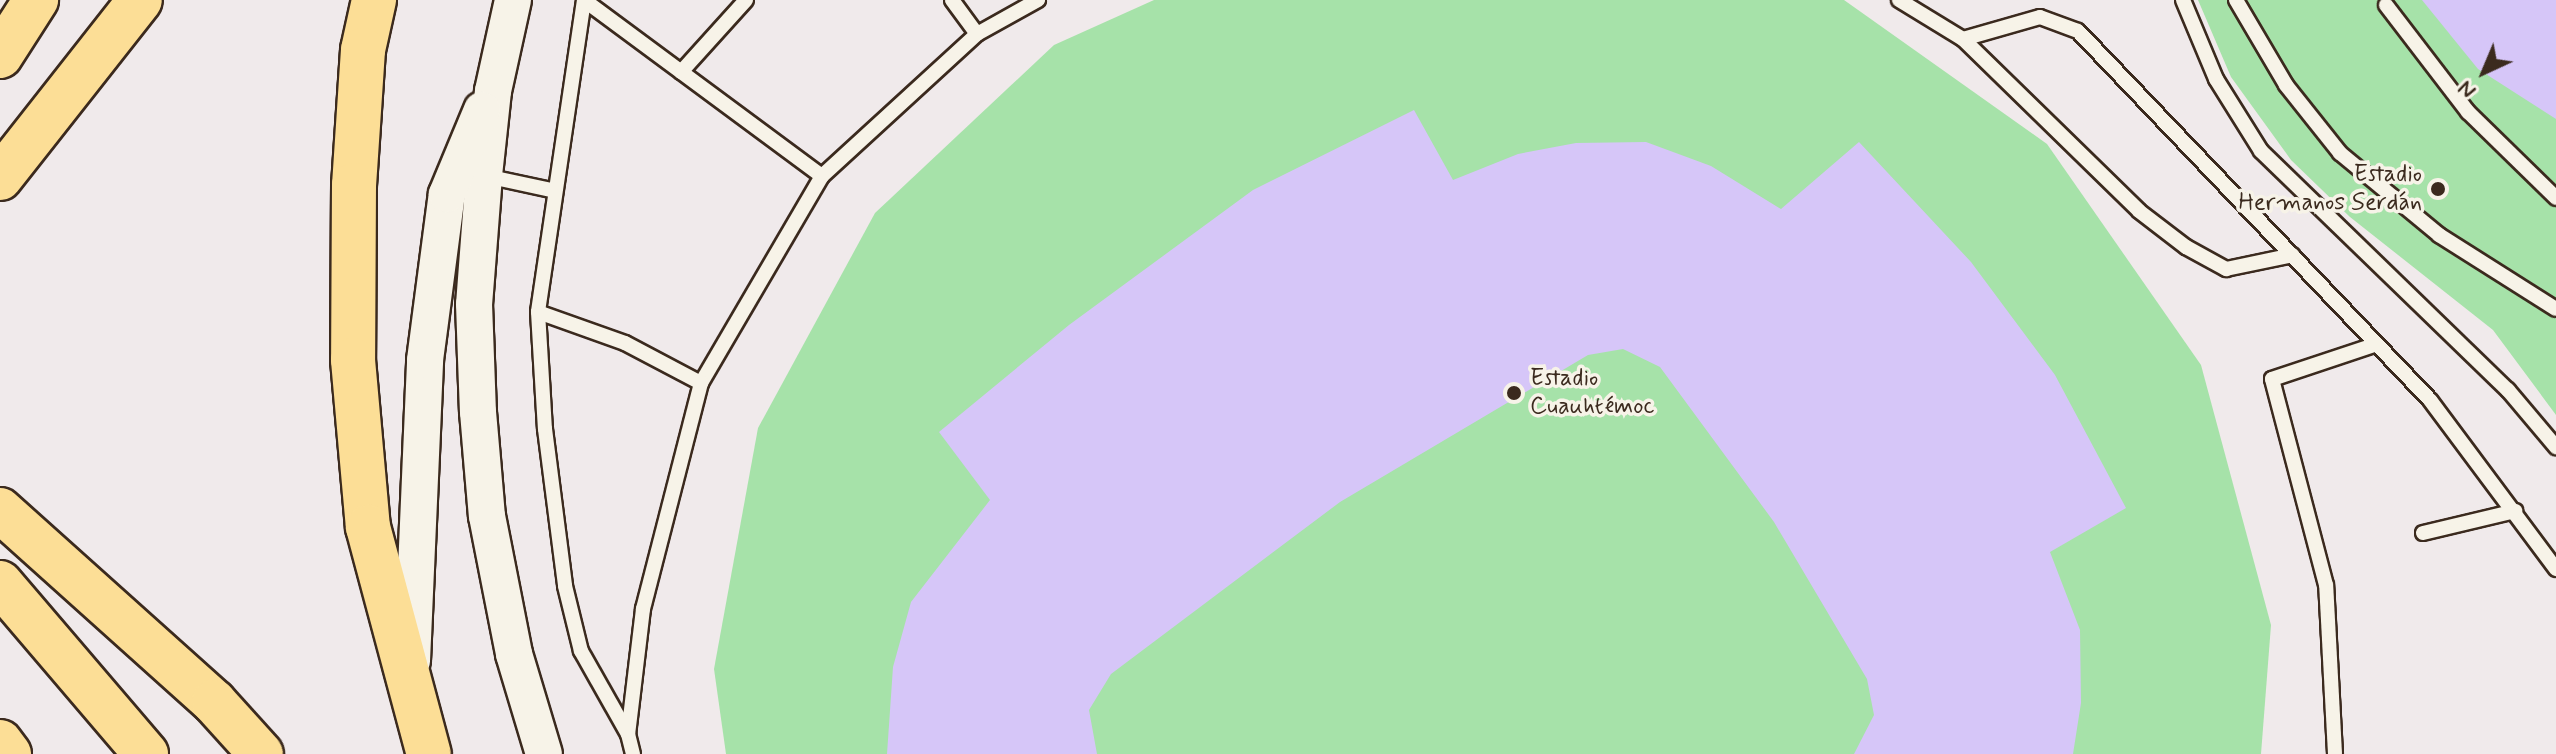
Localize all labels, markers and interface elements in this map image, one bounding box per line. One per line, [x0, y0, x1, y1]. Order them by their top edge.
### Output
north arrow [2444, 32, 2524, 112]
text: N [2452, 74, 2482, 104]
place label: Estadio Hermanos Serdán [2238, 161, 2422, 217]
marker: Estadio Hermanos Serdán [2429, 180, 2447, 198]
place label: Estadio Cuauhtémoc [1530, 365, 1655, 421]
marker: Estadio Cuauhtémoc [1505, 384, 1523, 402]

